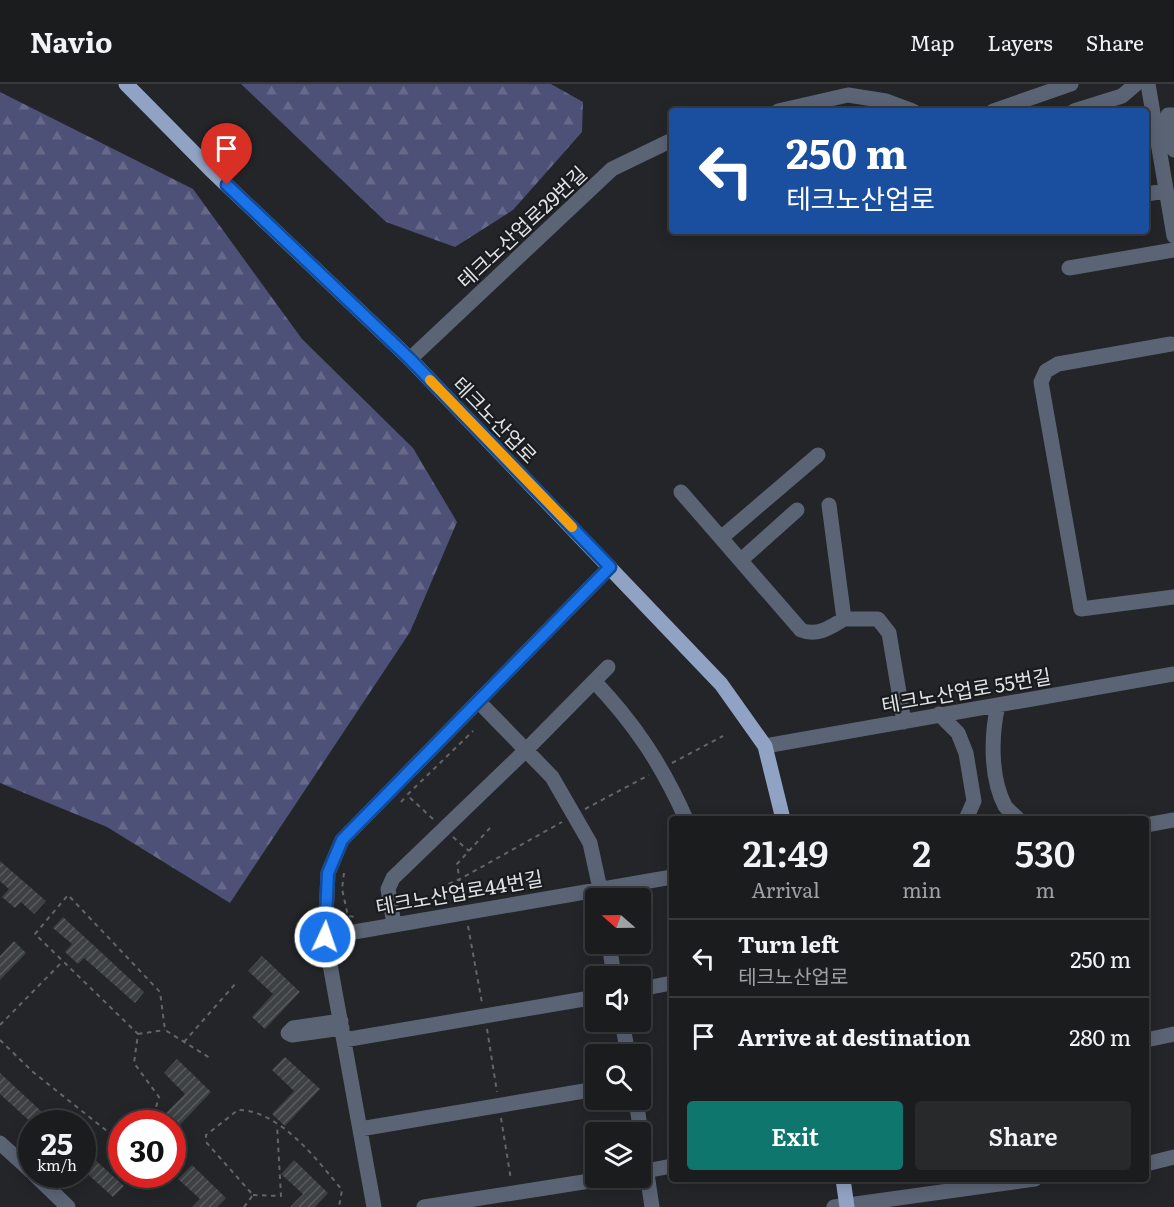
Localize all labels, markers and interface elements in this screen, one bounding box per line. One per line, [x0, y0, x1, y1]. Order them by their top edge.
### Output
text: Navio [30, 20, 112, 62]
text: Map [910, 26, 955, 57]
text: Layers [988, 26, 1053, 57]
text: Share [1086, 26, 1144, 57]
text: 250 m [786, 120, 907, 182]
pin [201, 123, 252, 185]
icon: arrive [210, 132, 243, 165]
icon: left [687, 132, 765, 210]
street label: 테크노산업로29번길 [449, 158, 593, 294]
text: 테크노산업로 [786, 177, 935, 217]
street label: 테크노산업로 [447, 369, 545, 469]
street label: 테크노산업로 55번길 [879, 659, 1053, 719]
text: 21:49 [743, 825, 828, 878]
text: 2 [912, 825, 931, 878]
text: 530 [1015, 825, 1075, 878]
street label: 테크노산업로44번길 [373, 862, 545, 920]
text: Arrival [751, 874, 820, 904]
text: min [902, 874, 941, 904]
text: m [1036, 874, 1055, 904]
north arrow [585, 888, 651, 954]
map controls [585, 888, 651, 1188]
position arrow [293, 905, 357, 969]
text: Turn left [738, 927, 839, 960]
icon: left [687, 942, 720, 975]
text: 250 m [1070, 942, 1131, 975]
text: 테크노산업로 [738, 960, 848, 990]
button: sound [585, 966, 651, 1032]
icon: arrive [687, 1020, 720, 1053]
text: Arrive at destination [738, 1020, 971, 1053]
text: 280 m [1069, 1020, 1131, 1053]
button: search [585, 1044, 651, 1110]
button: Exit [687, 1101, 903, 1170]
button: Share [915, 1101, 1131, 1170]
speed limit sign: 30 [108, 1110, 186, 1188]
text: 25 [41, 1120, 73, 1164]
button: layers [585, 1122, 651, 1188]
text: km/h [37, 1153, 77, 1176]

